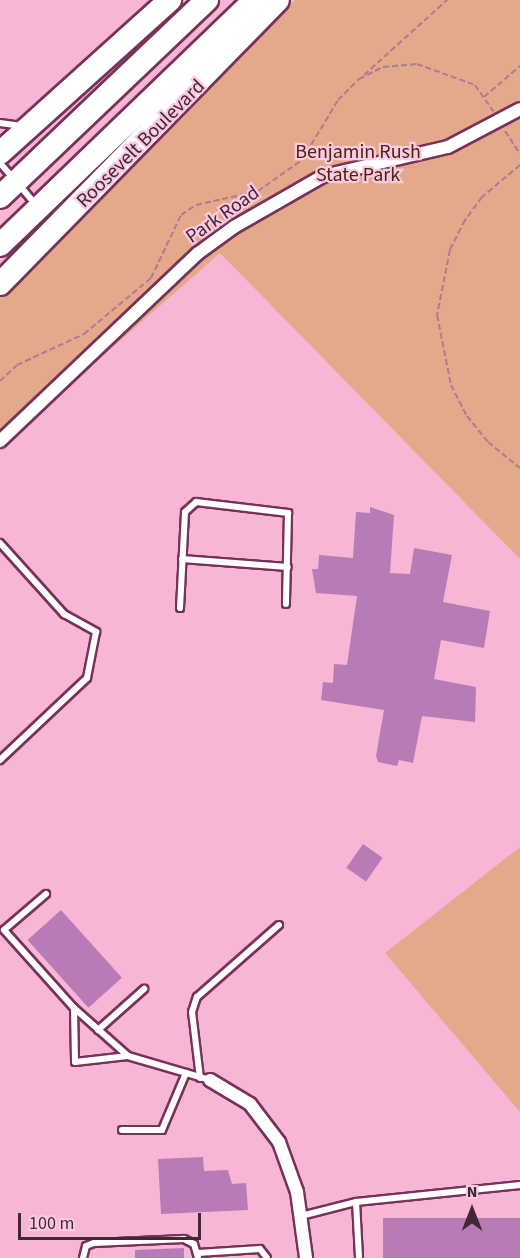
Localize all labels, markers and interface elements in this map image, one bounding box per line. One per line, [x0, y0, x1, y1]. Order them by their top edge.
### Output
street label: Roosevelt Boulevard [72, 75, 210, 213]
park label: Benjamin Rush State Park [295, 140, 421, 187]
street label: Park Road [182, 181, 264, 249]
north arrow [442, 1180, 502, 1240]
text: N [467, 1181, 477, 1203]
scale bar [21, 1201, 204, 1239]
text: 100 m [29, 1211, 74, 1236]

